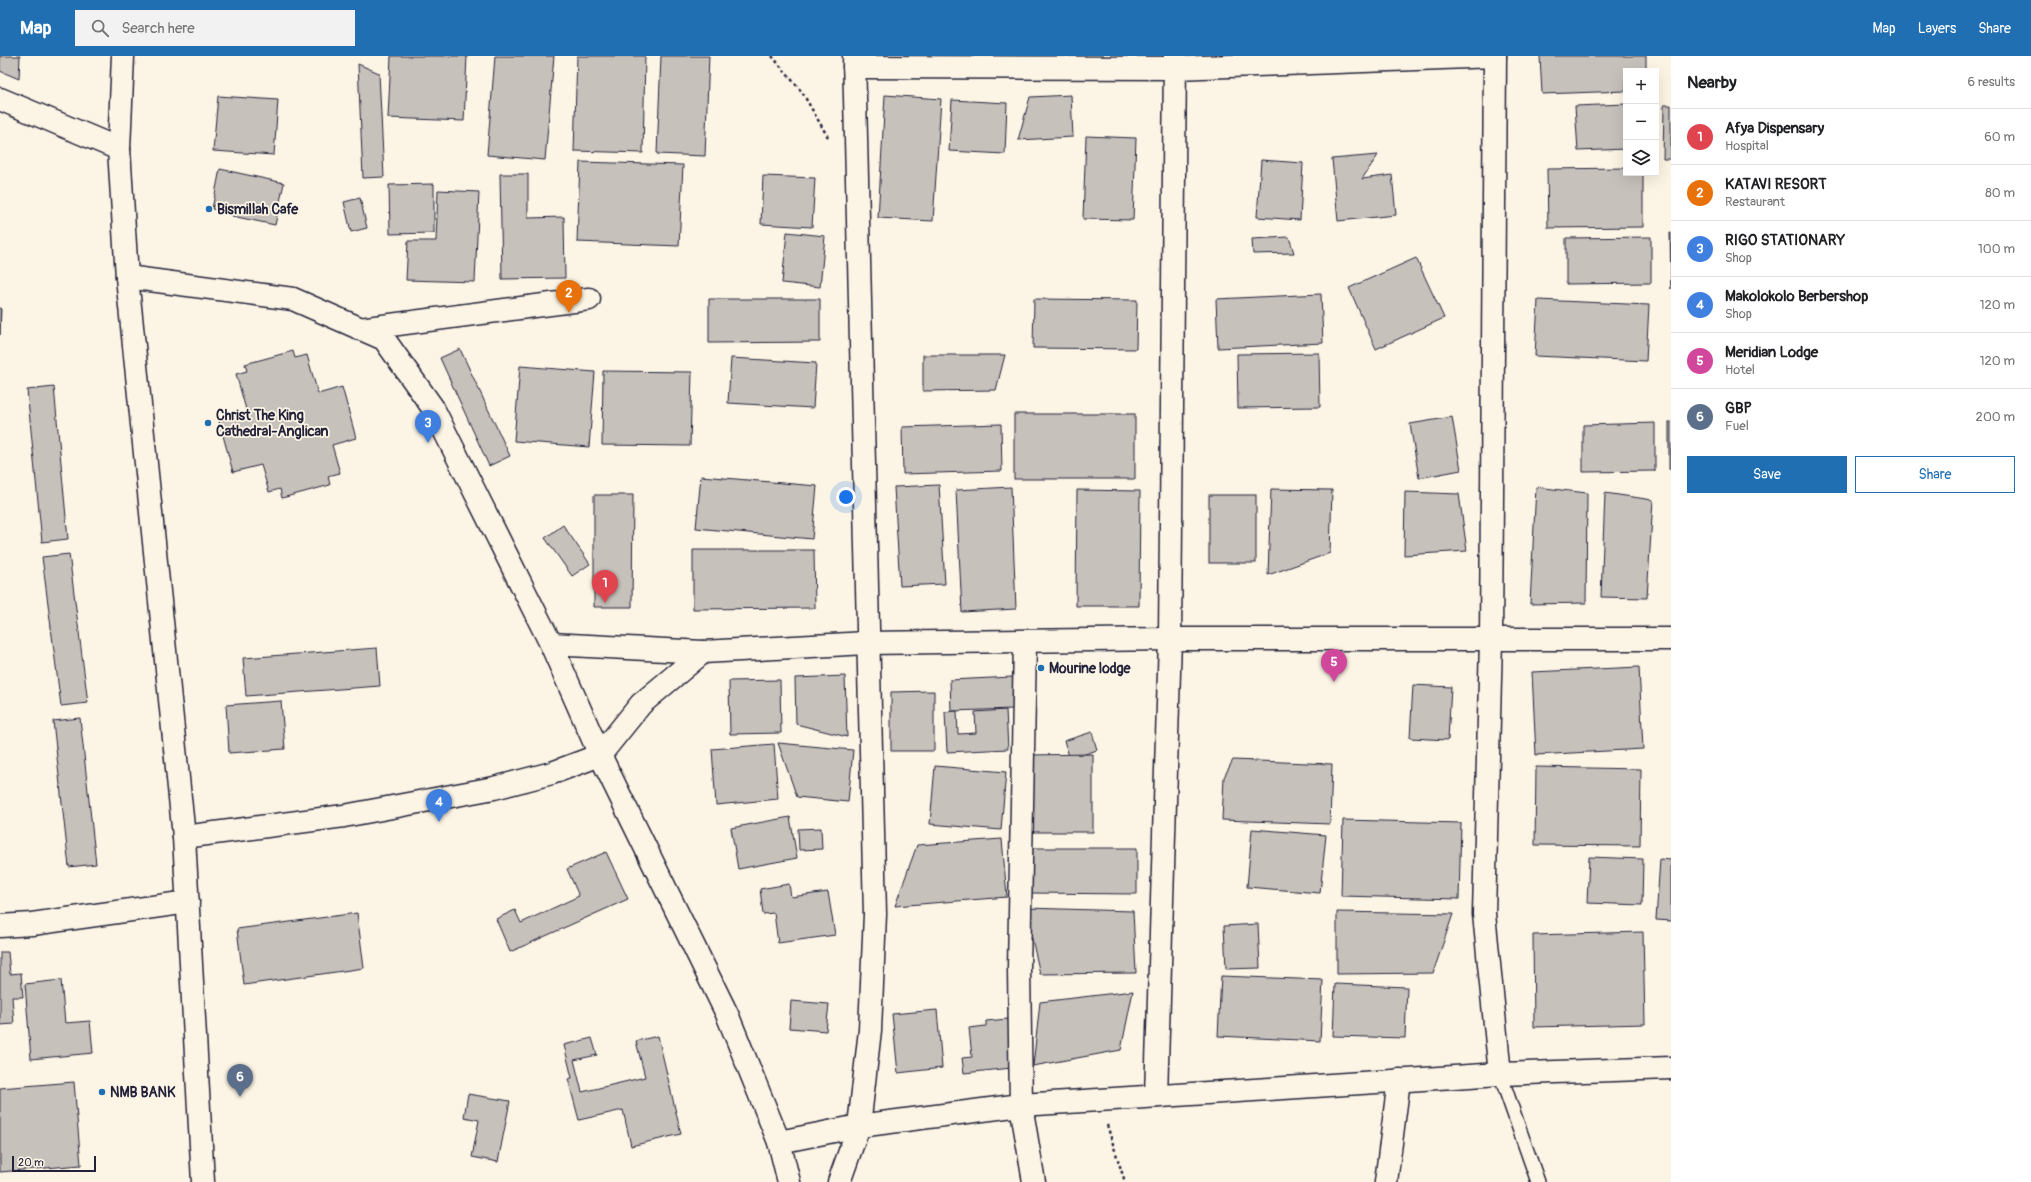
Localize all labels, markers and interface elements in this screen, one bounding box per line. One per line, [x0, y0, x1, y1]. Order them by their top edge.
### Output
search box [75, 10, 355, 46]
text: Map [20, 16, 51, 40]
icon: search [89, 17, 111, 39]
text: Search here [121, 19, 195, 38]
text: Map [1873, 20, 1896, 37]
text: Layers [1918, 20, 1956, 37]
text: Share [1978, 20, 2011, 37]
map controls [1623, 68, 1659, 176]
button: + [1623, 68, 1659, 104]
text: Nearby [1687, 72, 1736, 93]
text: 6 results [1968, 74, 2015, 90]
button: − [1623, 104, 1659, 140]
text: Afya Dispensary [1725, 119, 1824, 138]
text: 1 [1697, 129, 1703, 145]
text: 60 m [1984, 129, 2015, 145]
text: Hospital [1725, 138, 1769, 154]
button: layers [1623, 140, 1659, 176]
text: KATAVI RESORT [1725, 175, 1826, 194]
text: 2 [1696, 185, 1704, 201]
text: 80 m [1985, 185, 2015, 201]
text: Restaurant [1725, 194, 1785, 210]
place label: Bismillah Cafe [217, 201, 299, 218]
marker: Bismillah Cafe [204, 204, 214, 214]
text: RIGO STATIONARY [1725, 231, 1845, 250]
text: 3 [1696, 241, 1704, 257]
text: 100 m [1978, 241, 2015, 257]
text: Shop [1725, 250, 1752, 266]
pin: 2 [556, 280, 582, 313]
text: Makolokolo Berbershop [1725, 287, 1868, 306]
text: 4 [1696, 297, 1704, 313]
text: 120 m [1979, 297, 2015, 313]
text: Shop [1725, 306, 1752, 322]
text: Meridian Lodge [1725, 343, 1818, 362]
text: 5 [1696, 353, 1704, 369]
text: 120 m [1979, 353, 2015, 369]
text: Hotel [1725, 362, 1755, 378]
text: GBP [1725, 399, 1752, 418]
place label: Christ The King Cathedral-Anglican [216, 407, 329, 440]
text: 6 [1696, 409, 1704, 425]
text: 200 m [1976, 409, 2015, 425]
pin: 3 [415, 410, 441, 443]
marker: Christ The King Cathedral-Anglican [203, 418, 213, 428]
text: Fuel [1725, 418, 1749, 434]
button: Save [1687, 456, 1847, 493]
button: Share [1855, 456, 2015, 493]
your location [836, 487, 856, 507]
pin: 1 [592, 570, 618, 603]
pin: 5 [1321, 649, 1347, 682]
place label: Mourine lodge [1049, 660, 1132, 677]
marker: Mourine lodge [1036, 663, 1046, 673]
pin: 4 [426, 789, 452, 822]
pin: 6 [227, 1064, 253, 1097]
place label: NMB BANK [110, 1084, 176, 1101]
marker: NMB BANK [97, 1087, 107, 1097]
scale bar [12, 1154, 96, 1173]
text: 20 m [18, 1156, 44, 1169]

